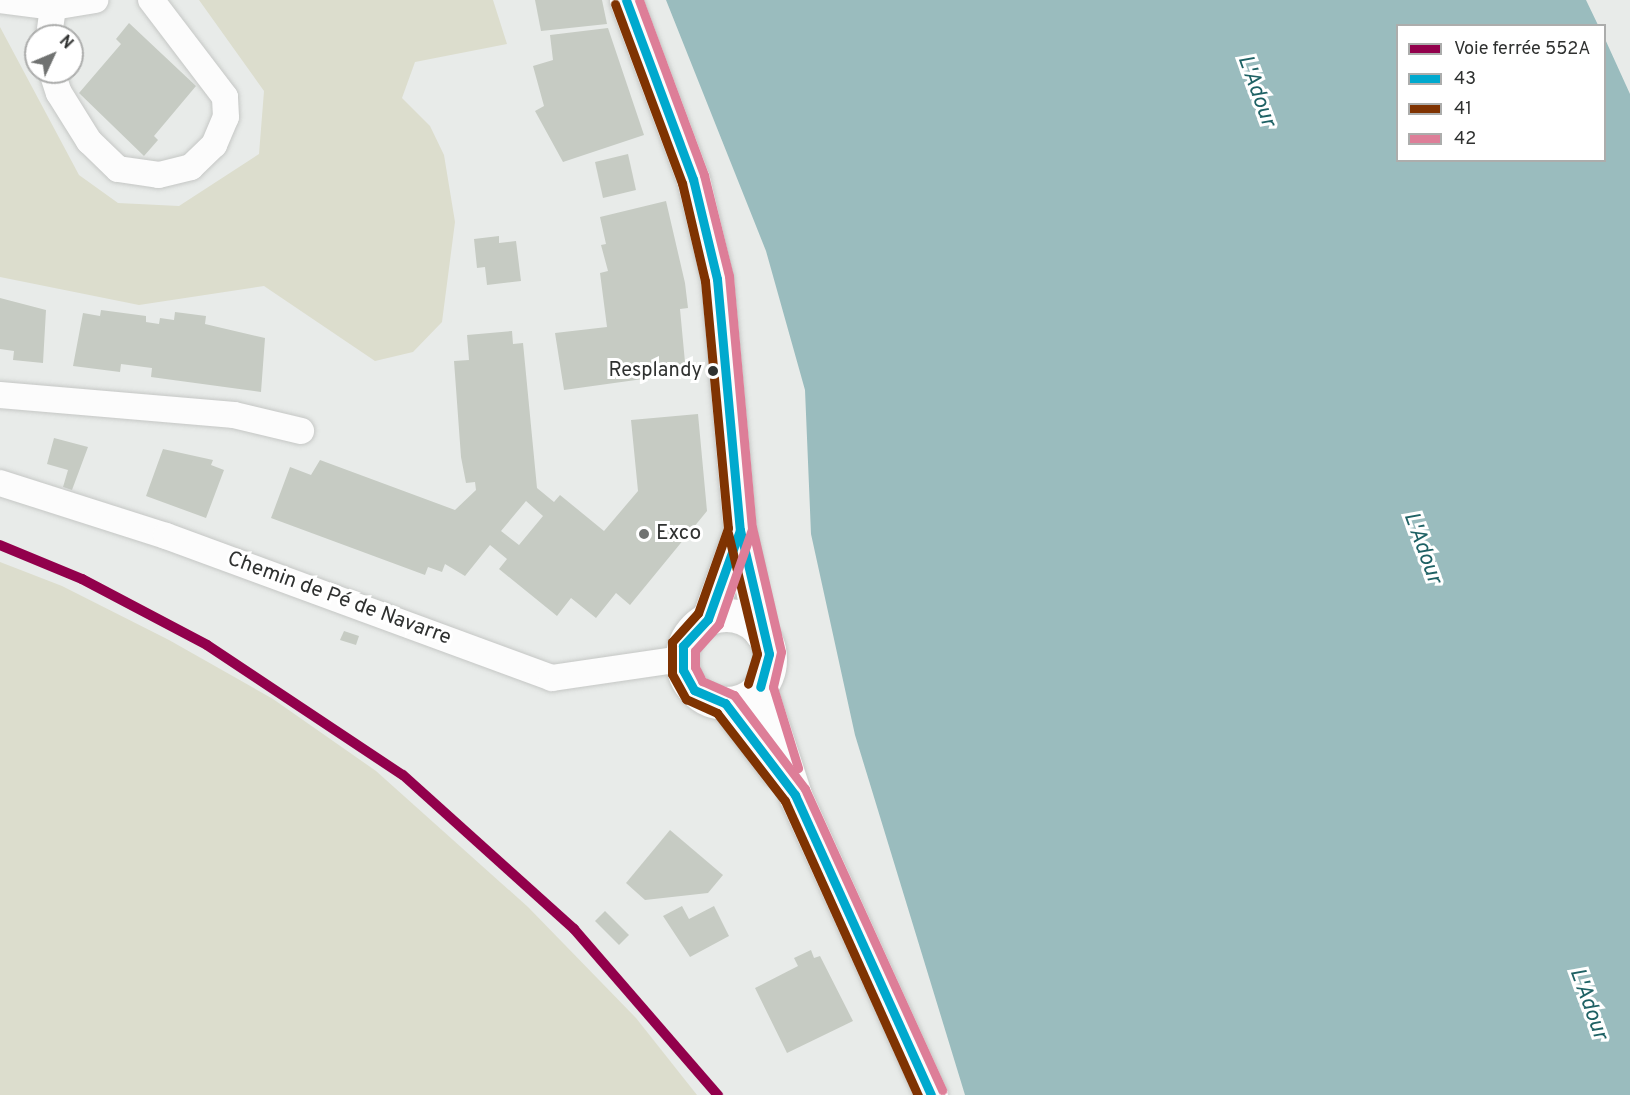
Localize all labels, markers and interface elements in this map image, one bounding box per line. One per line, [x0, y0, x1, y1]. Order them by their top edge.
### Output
north arrow [24, 24, 84, 84]
legend [1396, 24, 1606, 162]
text: N [54, 32, 77, 54]
text: Voie ferrée 552A [1454, 38, 1591, 61]
water label: L'Adour [1231, 51, 1281, 131]
text: 43 [1454, 68, 1476, 91]
text: 41 [1454, 98, 1472, 121]
text: 42 [1454, 128, 1476, 151]
place label: Resplandy [609, 359, 702, 383]
marker: Resplandy [707, 365, 719, 377]
water label: L'Adour [1397, 508, 1447, 588]
place label: Exco [656, 521, 701, 547]
marker: Exco [637, 527, 651, 541]
street label: Chemin de Pé de Navarre [224, 547, 454, 651]
water label: L'Adour [1563, 964, 1613, 1044]

